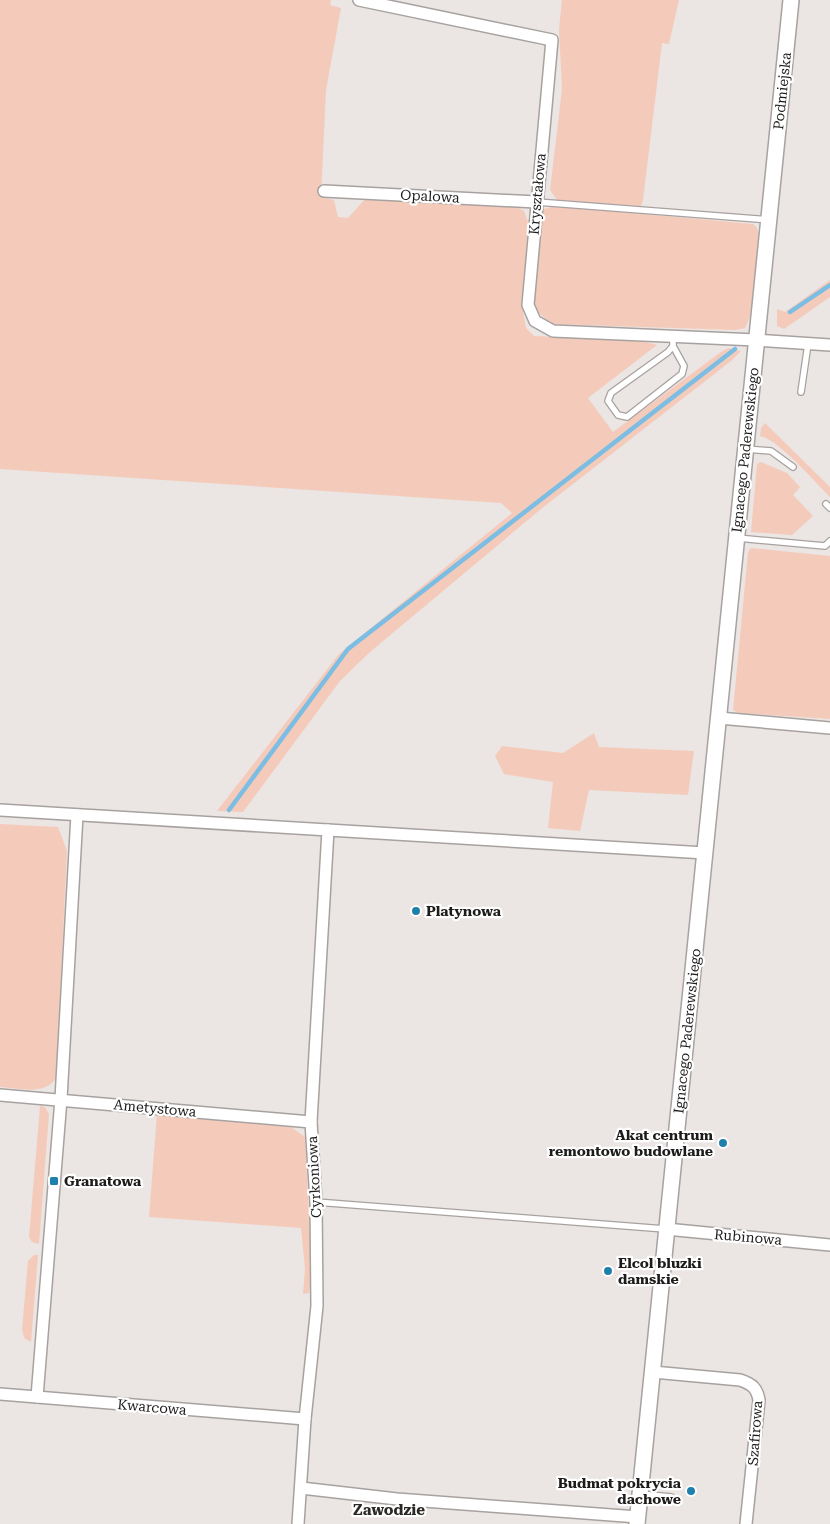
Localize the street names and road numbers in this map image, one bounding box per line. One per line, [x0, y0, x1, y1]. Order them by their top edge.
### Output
street label: Podmiejska [770, 51, 794, 131]
street label: Kryształowa [525, 152, 549, 236]
street label: Opalowa [400, 186, 460, 206]
street label: Ignacego Paderewskiego [728, 367, 762, 533]
street label: Ignacego Paderewskiego [670, 948, 704, 1114]
street label: Ametystowa [113, 1096, 197, 1120]
street label: Cyrkoniowa [304, 1135, 324, 1218]
street label: Rubinowa [713, 1226, 783, 1248]
street label: Kwarcowa [117, 1396, 188, 1418]
street label: Szafirowa [745, 1400, 765, 1466]

